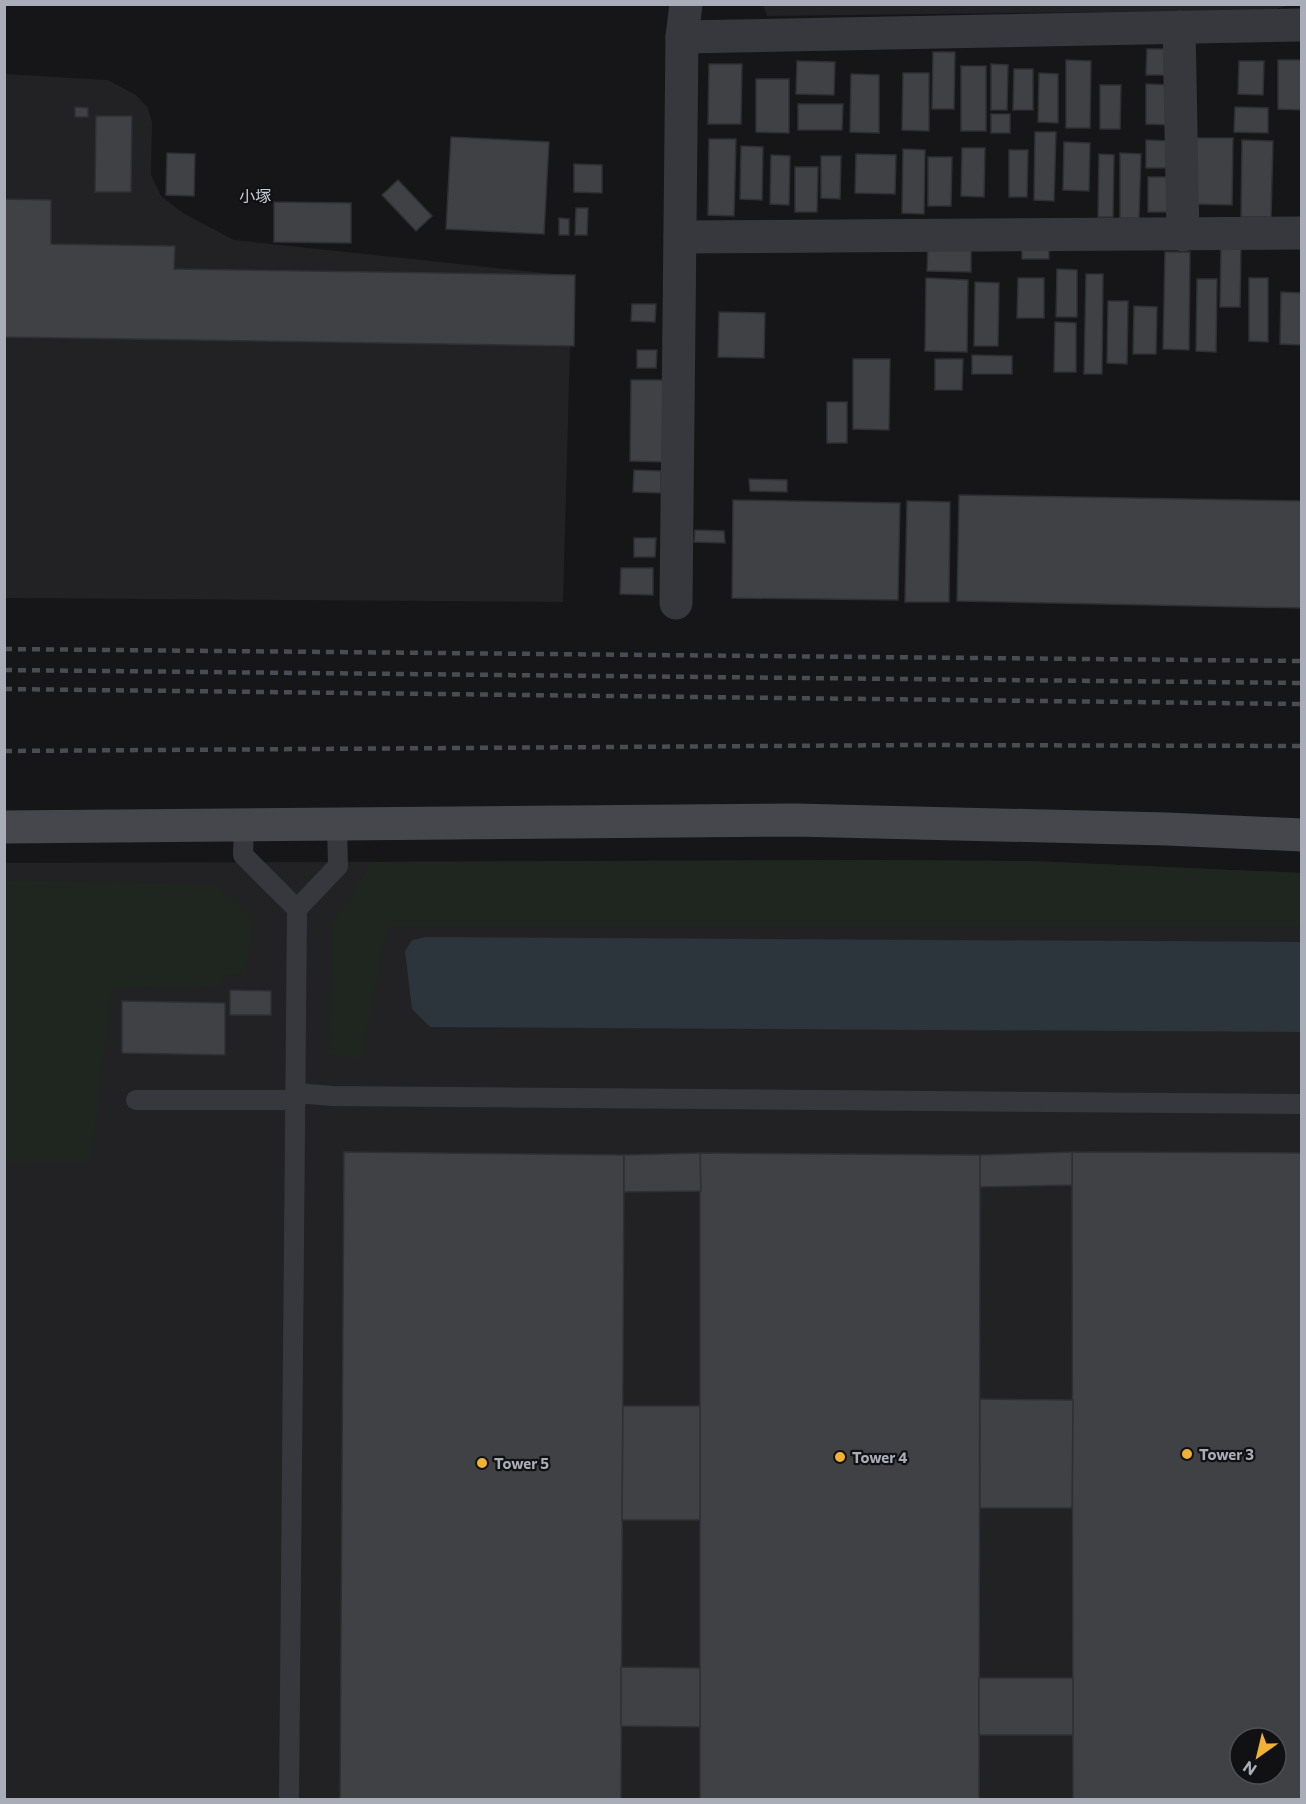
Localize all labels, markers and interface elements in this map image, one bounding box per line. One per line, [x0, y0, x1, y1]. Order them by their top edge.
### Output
district label: 小塚 [239, 186, 271, 205]
place label: Tower 3 [1199, 1445, 1254, 1463]
marker: Tower 3 [1180, 1447, 1194, 1461]
place label: Tower 4 [852, 1448, 908, 1466]
marker: Tower 4 [833, 1450, 847, 1464]
place label: Tower 5 [494, 1454, 549, 1472]
marker: Tower 5 [475, 1456, 489, 1470]
north arrow [1228, 1726, 1288, 1786]
text: N [1239, 1758, 1260, 1780]

